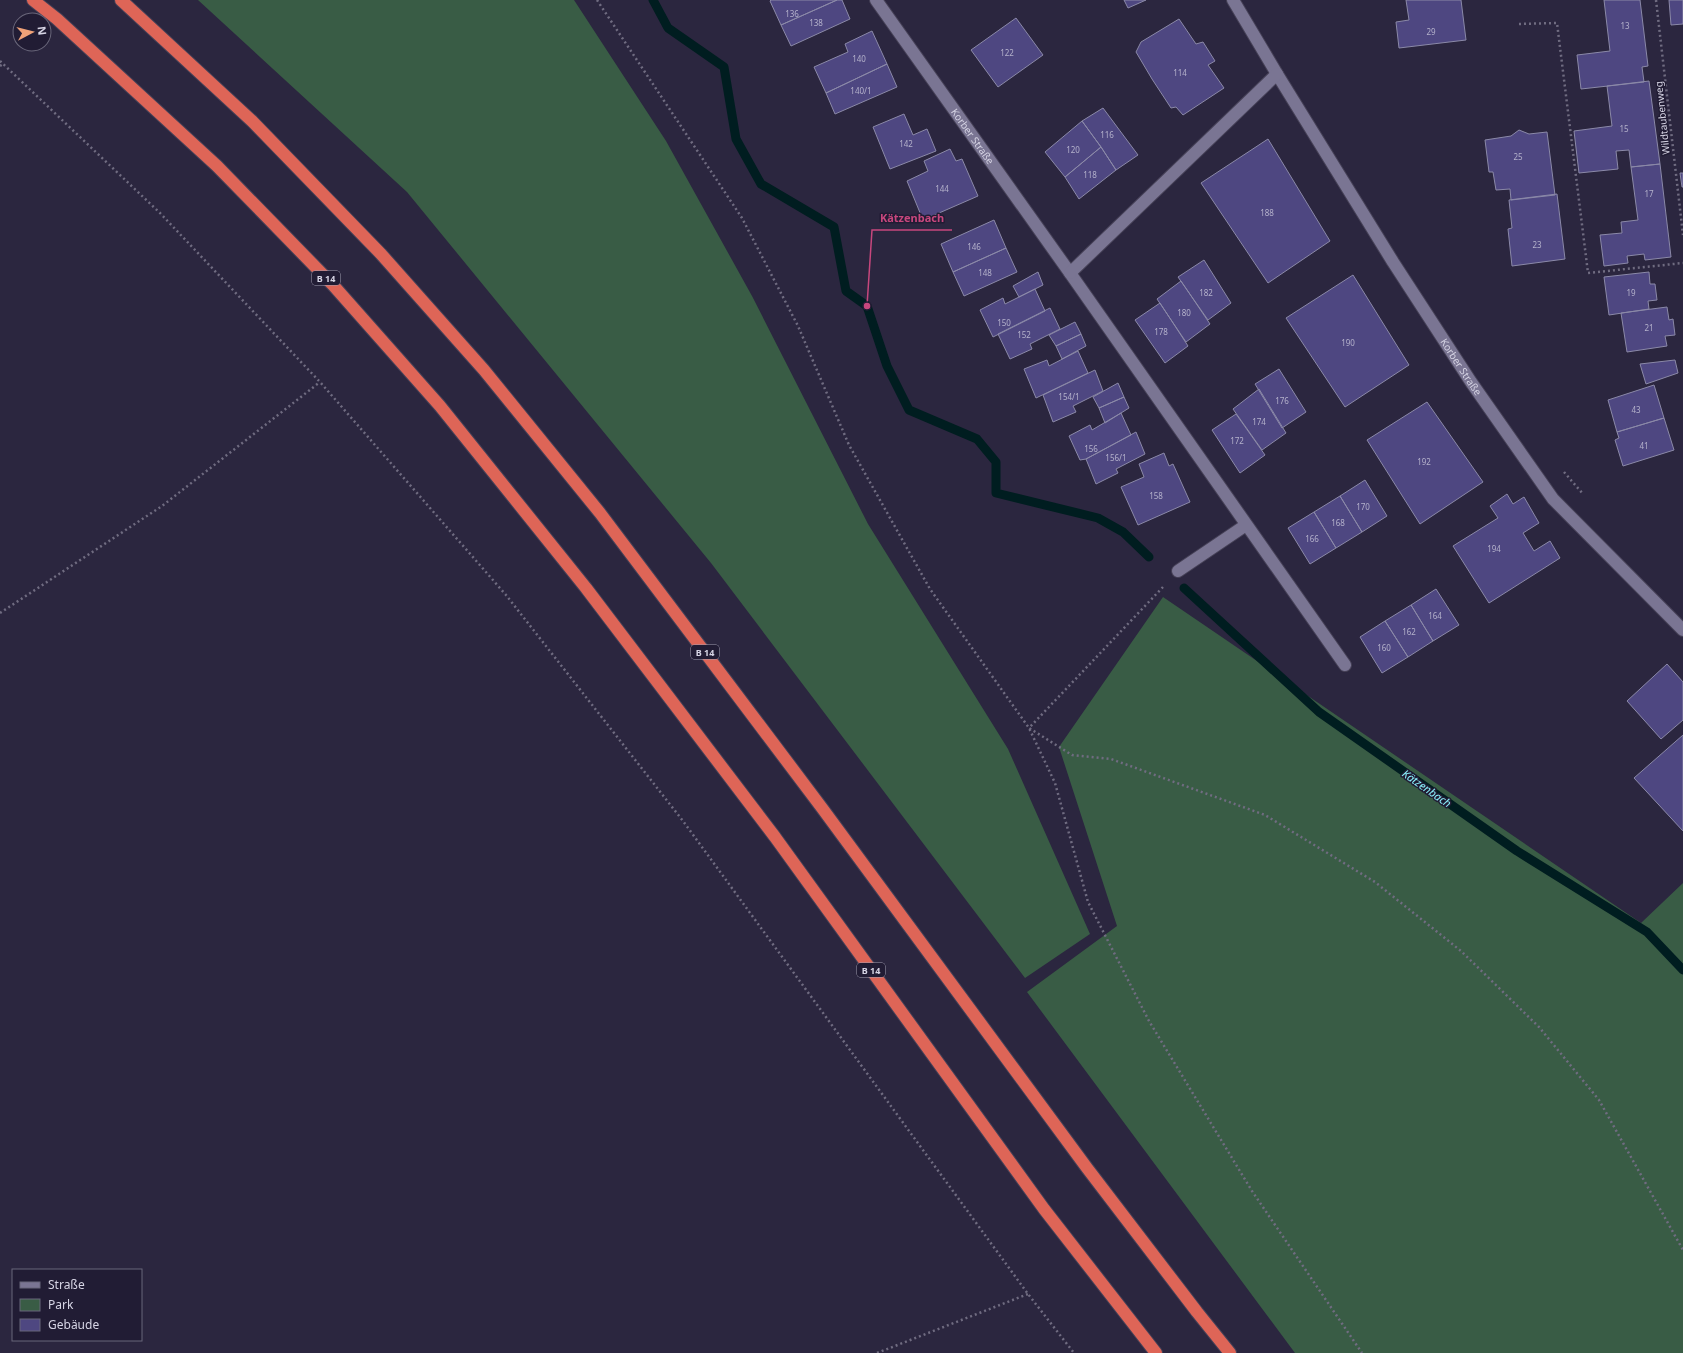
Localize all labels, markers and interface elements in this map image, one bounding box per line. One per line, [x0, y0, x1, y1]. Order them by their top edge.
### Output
house number: 136 [785, 8, 799, 19]
north arrow [12, 12, 52, 52]
house number: 138 [809, 17, 823, 28]
house number: 13 [1620, 20, 1630, 31]
text: N [34, 25, 50, 36]
house number: 29 [1426, 26, 1436, 37]
house number: 122 [1000, 47, 1014, 58]
house number: 140 [852, 53, 866, 64]
house number: 114 [1173, 67, 1187, 78]
street label: Wildtaubenweg [1651, 81, 1673, 155]
house number: 140/1 [850, 85, 872, 96]
street label: Korber Straße [948, 105, 998, 167]
house number: 15 [1619, 123, 1629, 134]
house number: 116 [1100, 129, 1114, 140]
house number: 142 [899, 138, 913, 149]
house number: 120 [1066, 144, 1080, 155]
house number: 25 [1513, 151, 1523, 162]
house number: 118 [1083, 169, 1097, 180]
house number: 144 [935, 183, 949, 194]
house number: 17 [1644, 188, 1654, 199]
callout: Kätzenbach [872, 207, 952, 230]
house number: 188 [1260, 207, 1274, 218]
text: Kätzenbach [880, 210, 944, 225]
house number: 23 [1532, 239, 1542, 250]
house number: 146 [967, 241, 981, 252]
house number: 148 [978, 267, 992, 278]
road number: B 14 [312, 271, 340, 285]
house number: 182 [1199, 287, 1213, 298]
house number: 19 [1626, 287, 1636, 298]
house number: 180 [1177, 307, 1191, 318]
house number: 150 [997, 317, 1011, 328]
house number: 21 [1644, 322, 1654, 333]
house number: 178 [1154, 326, 1168, 337]
house number: 152 [1017, 329, 1031, 340]
street label: Korber Straße [1437, 335, 1485, 398]
house number: 190 [1341, 337, 1355, 348]
house number: 154/1 [1058, 391, 1080, 402]
house number: 176 [1275, 395, 1289, 406]
house number: 43 [1631, 404, 1641, 415]
house number: 174 [1252, 416, 1266, 427]
house number: 172 [1230, 435, 1244, 446]
house number: 41 [1639, 440, 1649, 451]
house number: 156 [1084, 443, 1098, 454]
house number: 156/1 [1105, 452, 1127, 463]
house number: 192 [1417, 456, 1431, 467]
house number: 158 [1149, 490, 1163, 501]
house number: 170 [1356, 501, 1370, 512]
house number: 168 [1331, 517, 1345, 528]
house number: 166 [1305, 533, 1319, 544]
house number: 194 [1487, 543, 1501, 554]
house number: 164 [1428, 610, 1442, 621]
house number: 162 [1402, 626, 1416, 637]
house number: 160 [1377, 642, 1391, 653]
road number: B 14 [691, 645, 719, 659]
water label: Kätzenbach [1399, 766, 1455, 810]
road number: B 14 [857, 963, 885, 977]
legend [12, 1269, 142, 1341]
text: Straße [48, 1276, 85, 1293]
text: Park [48, 1296, 74, 1313]
text: Gebäude [48, 1316, 99, 1333]

